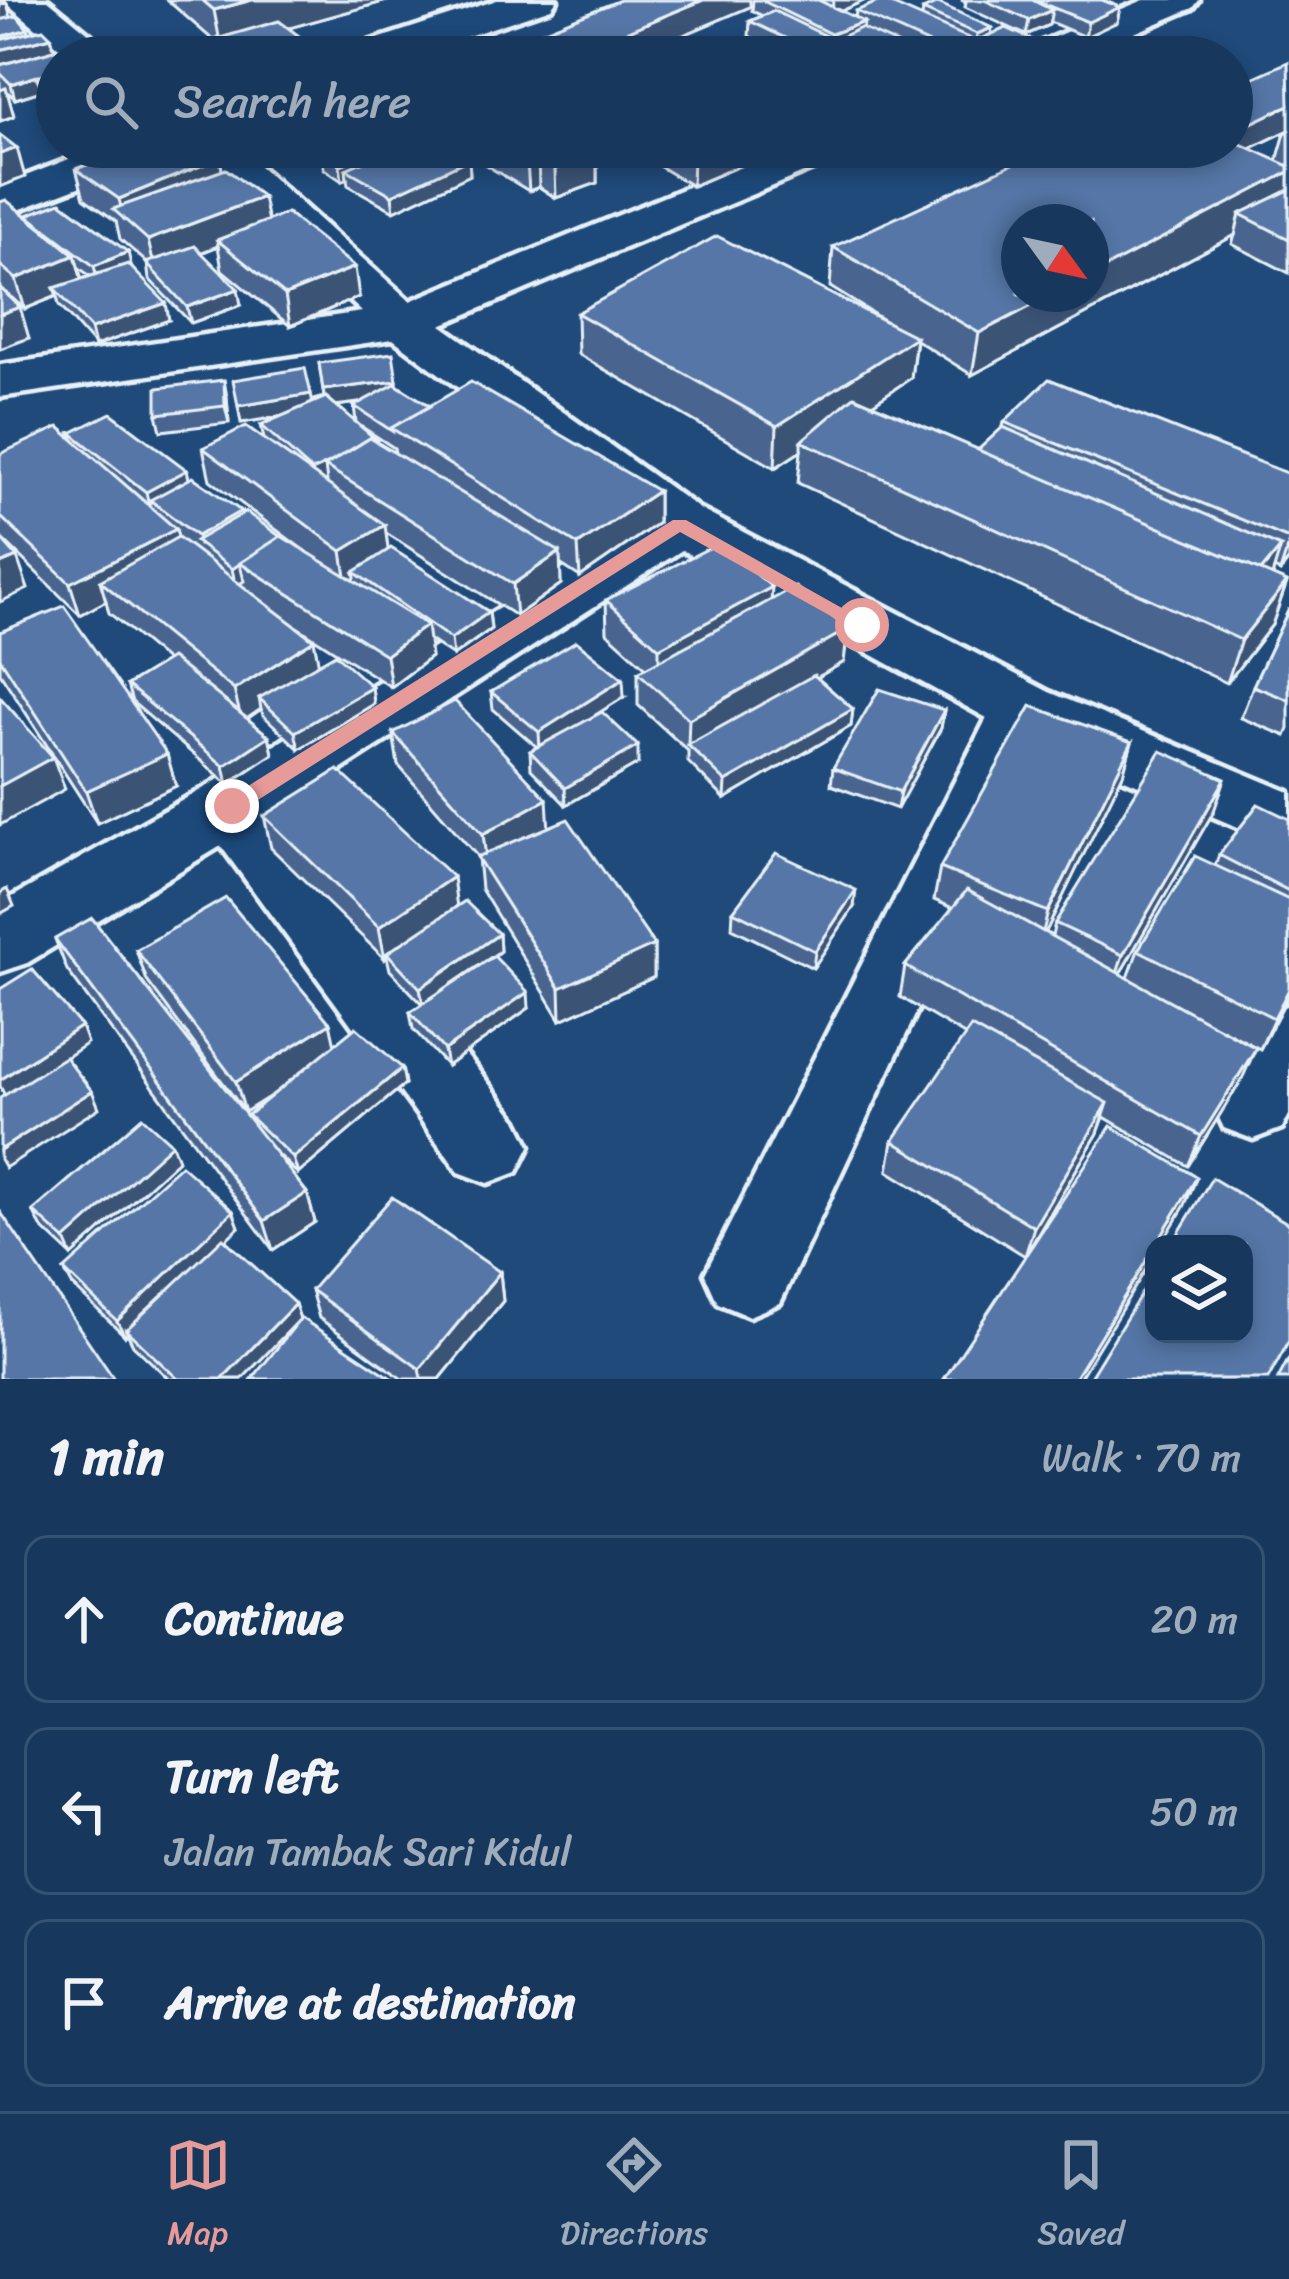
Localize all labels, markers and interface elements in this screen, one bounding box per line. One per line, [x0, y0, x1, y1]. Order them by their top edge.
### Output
search box [36, 36, 1253, 168]
text: Search here [174, 62, 411, 142]
icon: search [78, 69, 144, 135]
north arrow [1001, 204, 1109, 312]
route start [835, 598, 889, 652]
route end [205, 779, 259, 833]
map controls [1145, 1235, 1253, 1343]
button: layers [1145, 1235, 1253, 1343]
text: 1 min [48, 1412, 164, 1502]
text: Walk · 70 m [1042, 1423, 1241, 1492]
text: Continue [165, 1579, 344, 1659]
text: 20 m [1151, 1585, 1238, 1654]
icon: ahead [51, 1586, 117, 1652]
text: Turn left [165, 1737, 338, 1817]
text: 50 m [1149, 1777, 1238, 1846]
icon: left [51, 1778, 117, 1844]
text: Jalan Tambak Sari Kidul [165, 1817, 571, 1886]
text: Arrive at destination [165, 1963, 575, 2043]
icon: arrive [51, 1970, 117, 2036]
tab: Map [165, 2132, 231, 2262]
tab: Directions [560, 2132, 708, 2262]
tab: Saved [1037, 2132, 1124, 2262]

